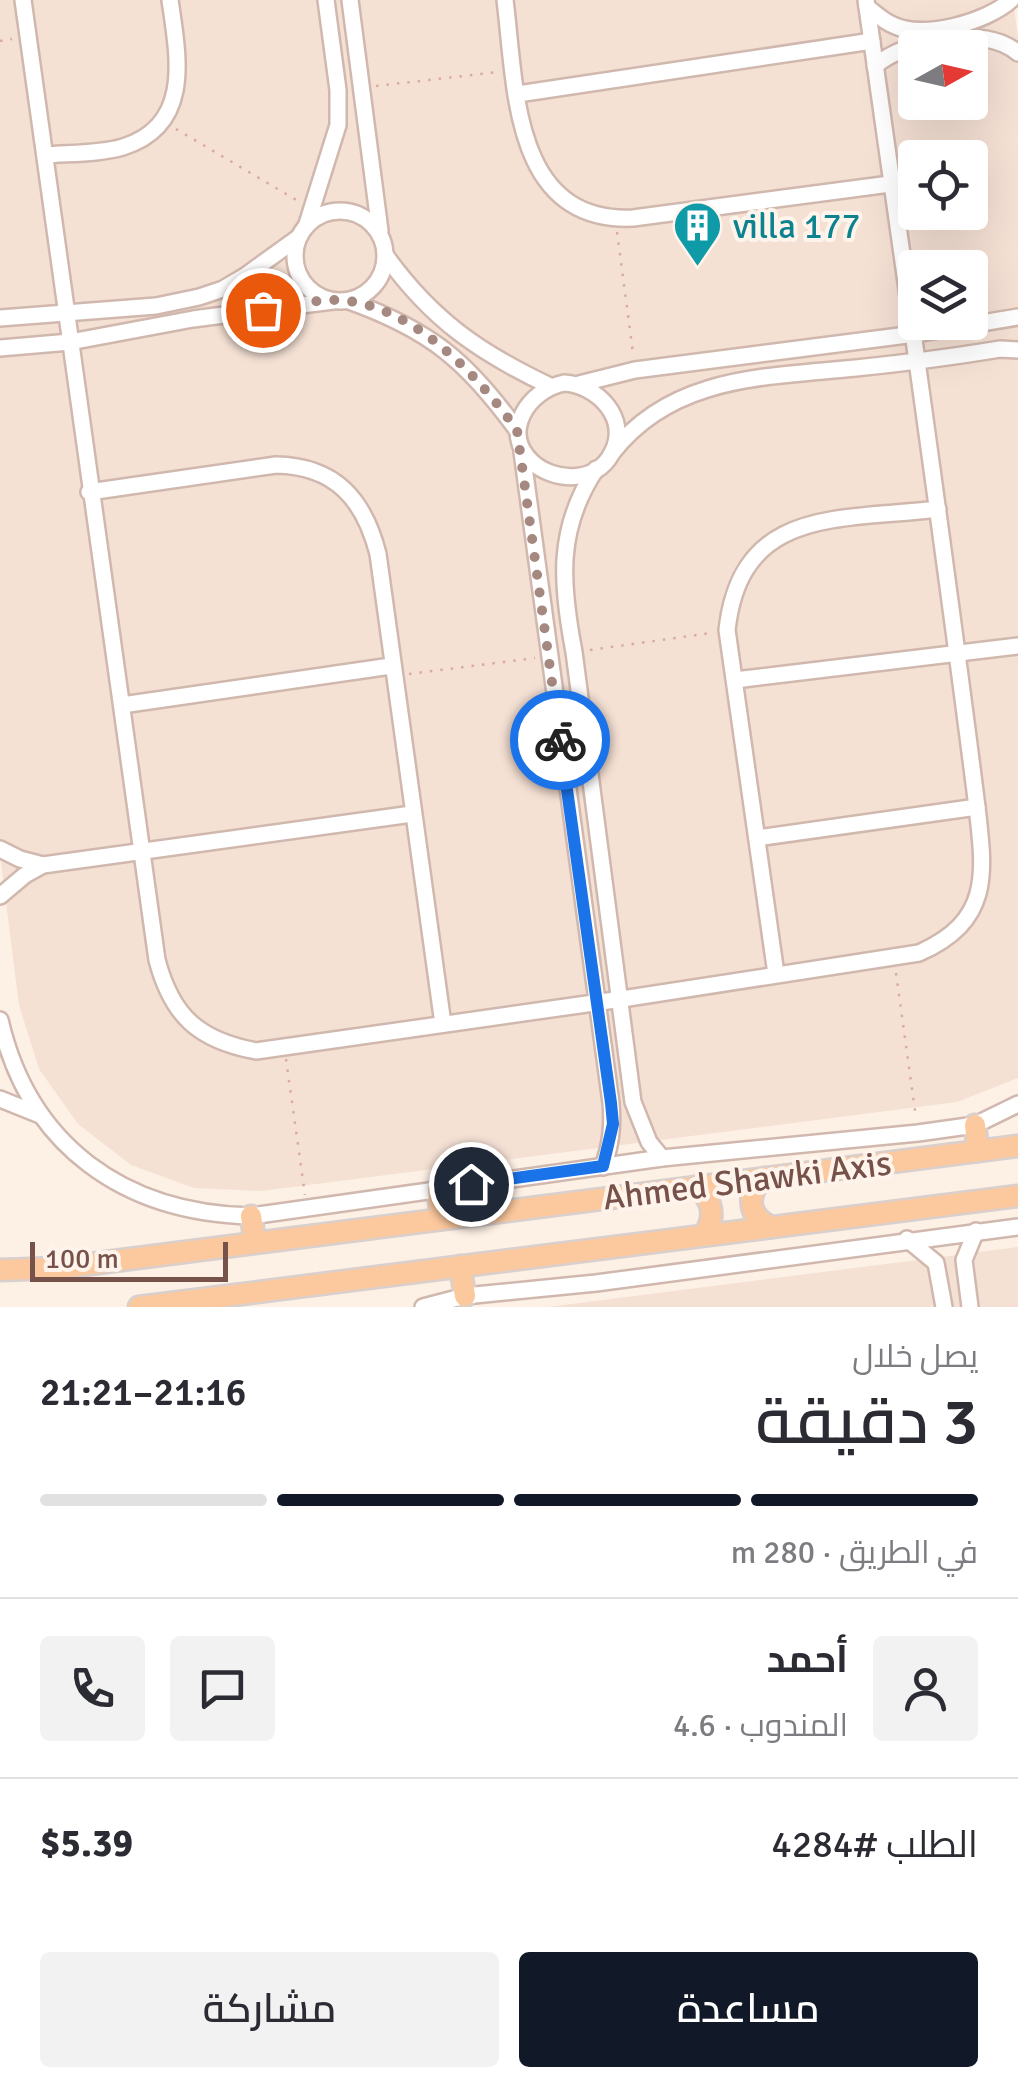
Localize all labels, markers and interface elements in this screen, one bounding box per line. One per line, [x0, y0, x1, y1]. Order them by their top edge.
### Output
north arrow [898, 30, 988, 120]
map controls [898, 30, 988, 340]
button: locate [898, 140, 988, 230]
building icon: villa 177 [672, 200, 724, 268]
place label: villa 177 [733, 205, 860, 248]
button: layers [898, 250, 988, 340]
pin [221, 268, 306, 353]
icon: bag [236, 283, 291, 338]
courier [510, 690, 610, 790]
icon: bike [533, 713, 588, 768]
street label: Ahmed Shawki Axis [600, 1141, 894, 1220]
pin [429, 1142, 514, 1227]
icon: home [444, 1157, 499, 1212]
scale bar [30, 1237, 228, 1282]
text: 100 m [45, 1242, 119, 1276]
text: يصل خلال [852, 1337, 978, 1376]
text: 21:16–21:21 [40, 1369, 246, 1416]
text: 3 دقيقة [755, 1382, 978, 1462]
text: في الطريق · 280 m [731, 1533, 978, 1572]
button: phone [40, 1636, 145, 1741]
button: chat [170, 1636, 275, 1741]
text: أحمد [767, 1636, 848, 1683]
button: person [873, 1636, 978, 1741]
text: المندوب · 4.6 [673, 1706, 848, 1745]
text: $5.39 [40, 1820, 133, 1867]
text: الطلب #4284 [771, 1821, 978, 1868]
button: مشاركة [40, 1952, 499, 2067]
button: مساعدة [519, 1952, 978, 2067]

